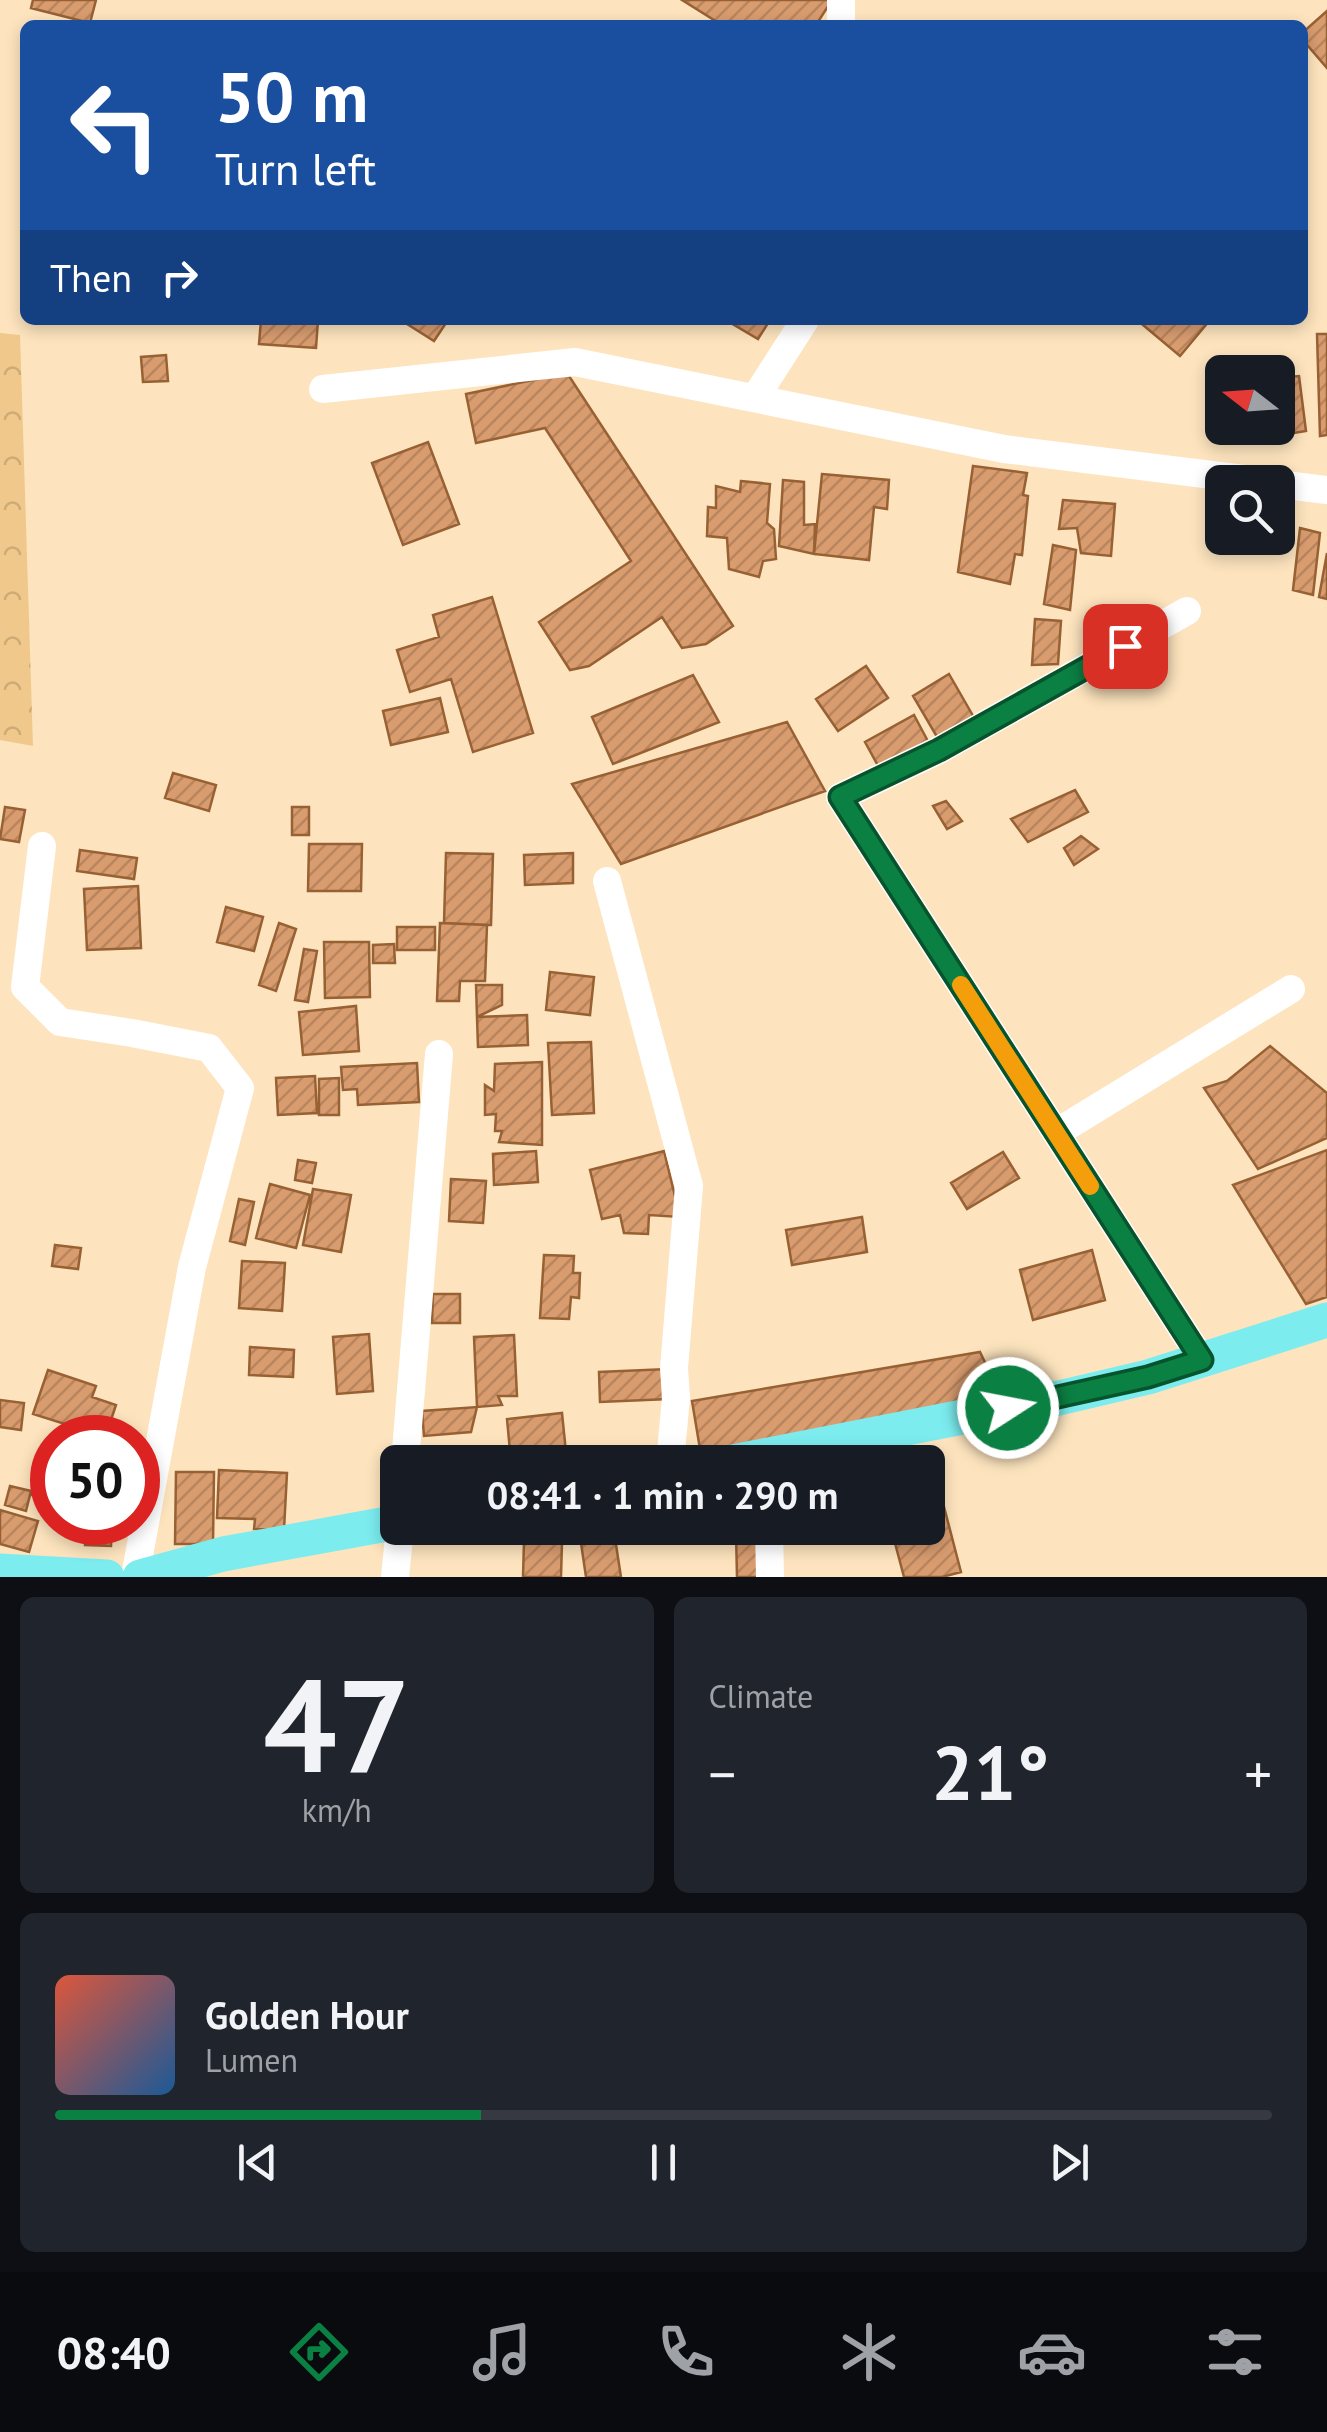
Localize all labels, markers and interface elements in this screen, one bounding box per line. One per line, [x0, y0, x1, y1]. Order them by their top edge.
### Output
text: 50 m [215, 51, 368, 141]
icon: left [50, 60, 180, 190]
text: Turn left [215, 139, 376, 197]
icon: right [152, 250, 207, 305]
text: Then [50, 253, 132, 302]
north arrow [1205, 355, 1295, 445]
map controls [1205, 355, 1295, 555]
button: search [1205, 465, 1295, 555]
pin [1083, 604, 1168, 689]
icon: arrive [1098, 619, 1153, 674]
position arrow [956, 1356, 1060, 1460]
speed limit sign: 50 [30, 1415, 160, 1545]
text: 08:41 · 1 min · 290 m [487, 1470, 838, 1519]
text: 47 [263, 1640, 410, 1808]
text: Climate [709, 1675, 813, 1717]
text: 21° [931, 1724, 1049, 1821]
text: − [709, 1738, 736, 1809]
text: + [1244, 1738, 1272, 1809]
text: km/h [302, 1789, 372, 1831]
text: Golden Hour [205, 1990, 409, 2039]
text: Lumen [205, 2039, 298, 2081]
icon: previous [230, 2135, 285, 2190]
icon: pause [636, 2135, 691, 2190]
icon: next [1042, 2135, 1097, 2190]
icon: directions [284, 2317, 354, 2387]
icon: music [467, 2317, 537, 2387]
icon: phone [651, 2317, 721, 2387]
icon: climate [834, 2317, 904, 2387]
icon: car [1017, 2317, 1087, 2387]
icon: filters [1200, 2317, 1270, 2387]
text: 08:40 [57, 2323, 171, 2381]

